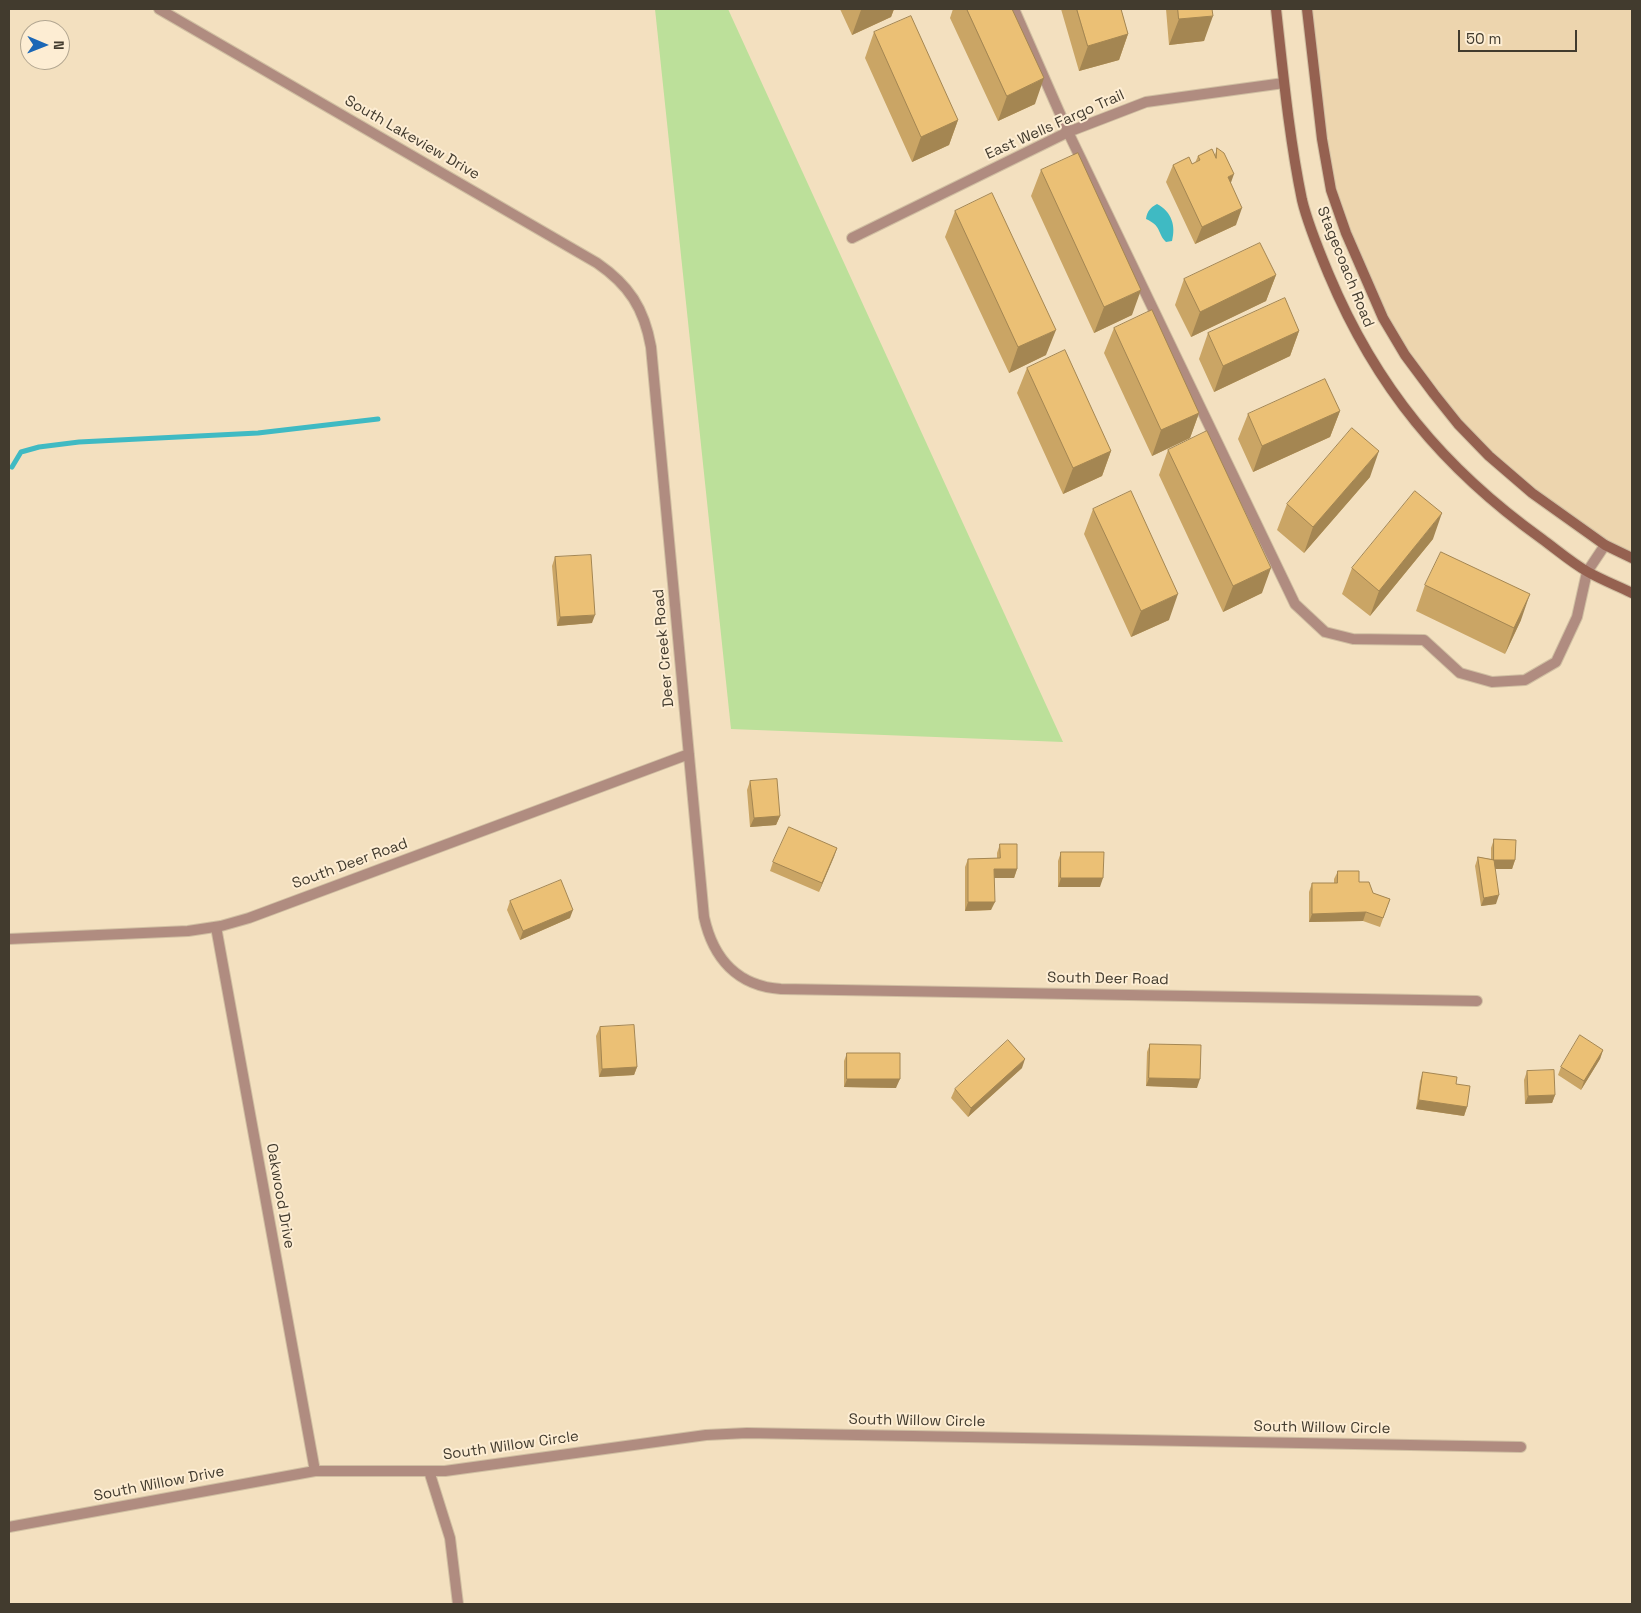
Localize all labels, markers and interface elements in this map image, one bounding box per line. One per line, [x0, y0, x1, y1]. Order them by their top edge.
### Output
north arrow [20, 20, 70, 70]
scale bar [1461, 20, 1580, 52]
text: 50 m [1466, 29, 1501, 48]
text: N [50, 40, 68, 50]
street label: East Wells Fargo Trail [983, 86, 1127, 164]
street label: South Lakeview Drive [341, 92, 483, 184]
street label: Stagecoach Road [1313, 204, 1377, 330]
street label: Deer Creek Road [650, 588, 678, 708]
street label: South Deer Road [290, 835, 410, 893]
street label: South Deer Road [1047, 969, 1169, 989]
street label: Oakwood Drive [262, 1142, 298, 1250]
street label: South Willow Circle [848, 1411, 986, 1431]
street label: South Willow Circle [1253, 1418, 1391, 1438]
street label: South Willow Circle [442, 1428, 580, 1464]
street label: South Willow Drive [92, 1463, 226, 1505]

